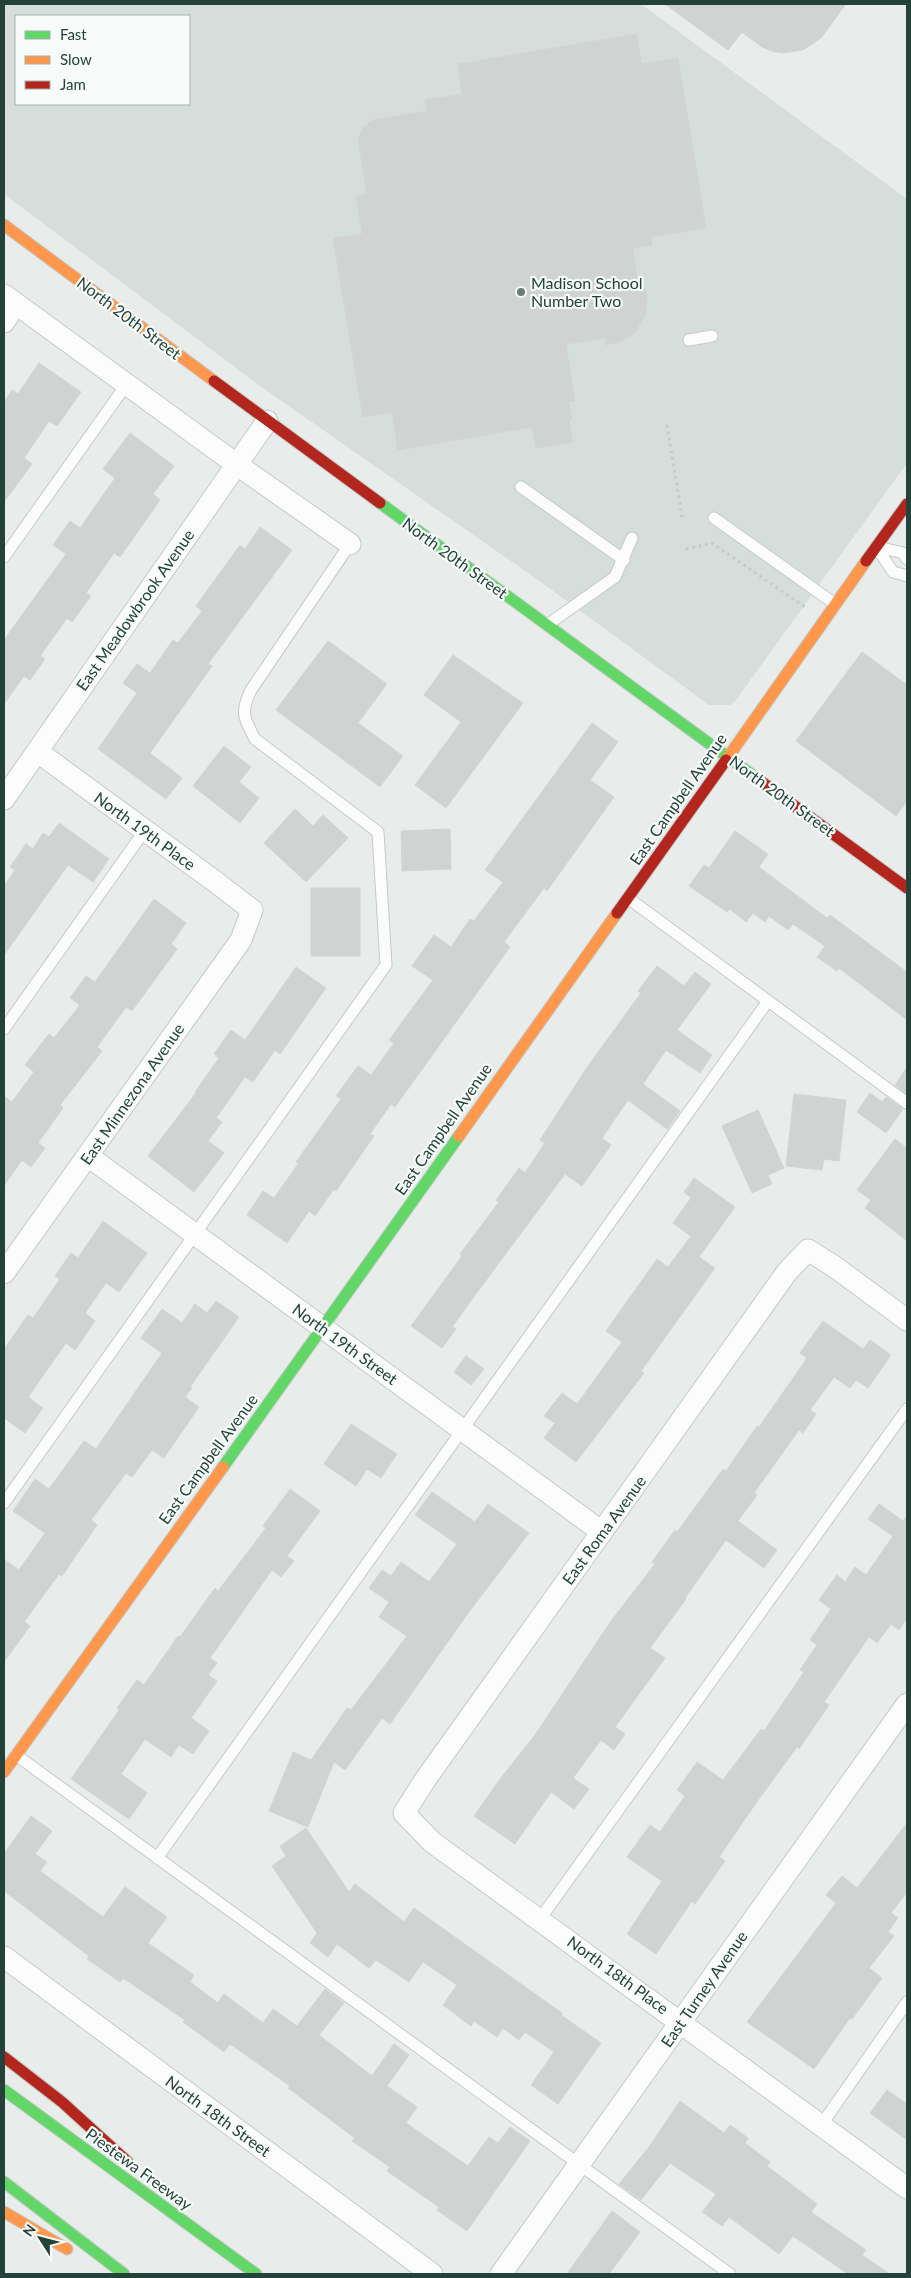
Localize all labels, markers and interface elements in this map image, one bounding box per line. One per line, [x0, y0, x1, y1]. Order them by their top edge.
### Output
legend [15, 15, 190, 105]
text: Fast [60, 25, 87, 43]
text: Slow [60, 50, 92, 68]
text: Jam [60, 75, 86, 93]
street label: North 20th Street [74, 272, 185, 363]
place label: Madison School Number Two [531, 273, 643, 310]
marker: Madison School Number Two [515, 286, 527, 298]
street label: North 20th Street [399, 513, 512, 602]
street label: East Meadowbrook Avenue [72, 525, 198, 694]
street label: East Campbell Avenue [625, 729, 730, 868]
street label: North 20th Street [726, 751, 839, 840]
street label: North 19th Place [91, 788, 199, 874]
street label: East Minnezona Avenue [76, 1019, 188, 1168]
street label: East Campbell Avenue [390, 1059, 495, 1198]
street label: North 19th Street [289, 1299, 402, 1388]
street label: East Campbell Avenue [154, 1390, 261, 1527]
street label: East Roma Avenue [558, 1472, 650, 1588]
street label: East Turney Avenue [656, 1927, 751, 2050]
street label: North 18th Place [564, 1932, 672, 2018]
street label: North 18th Street [162, 2071, 275, 2160]
street label: Piestewa Freeway [83, 2124, 197, 2214]
north arrow [15, 2213, 65, 2263]
text: N [19, 2221, 39, 2239]

